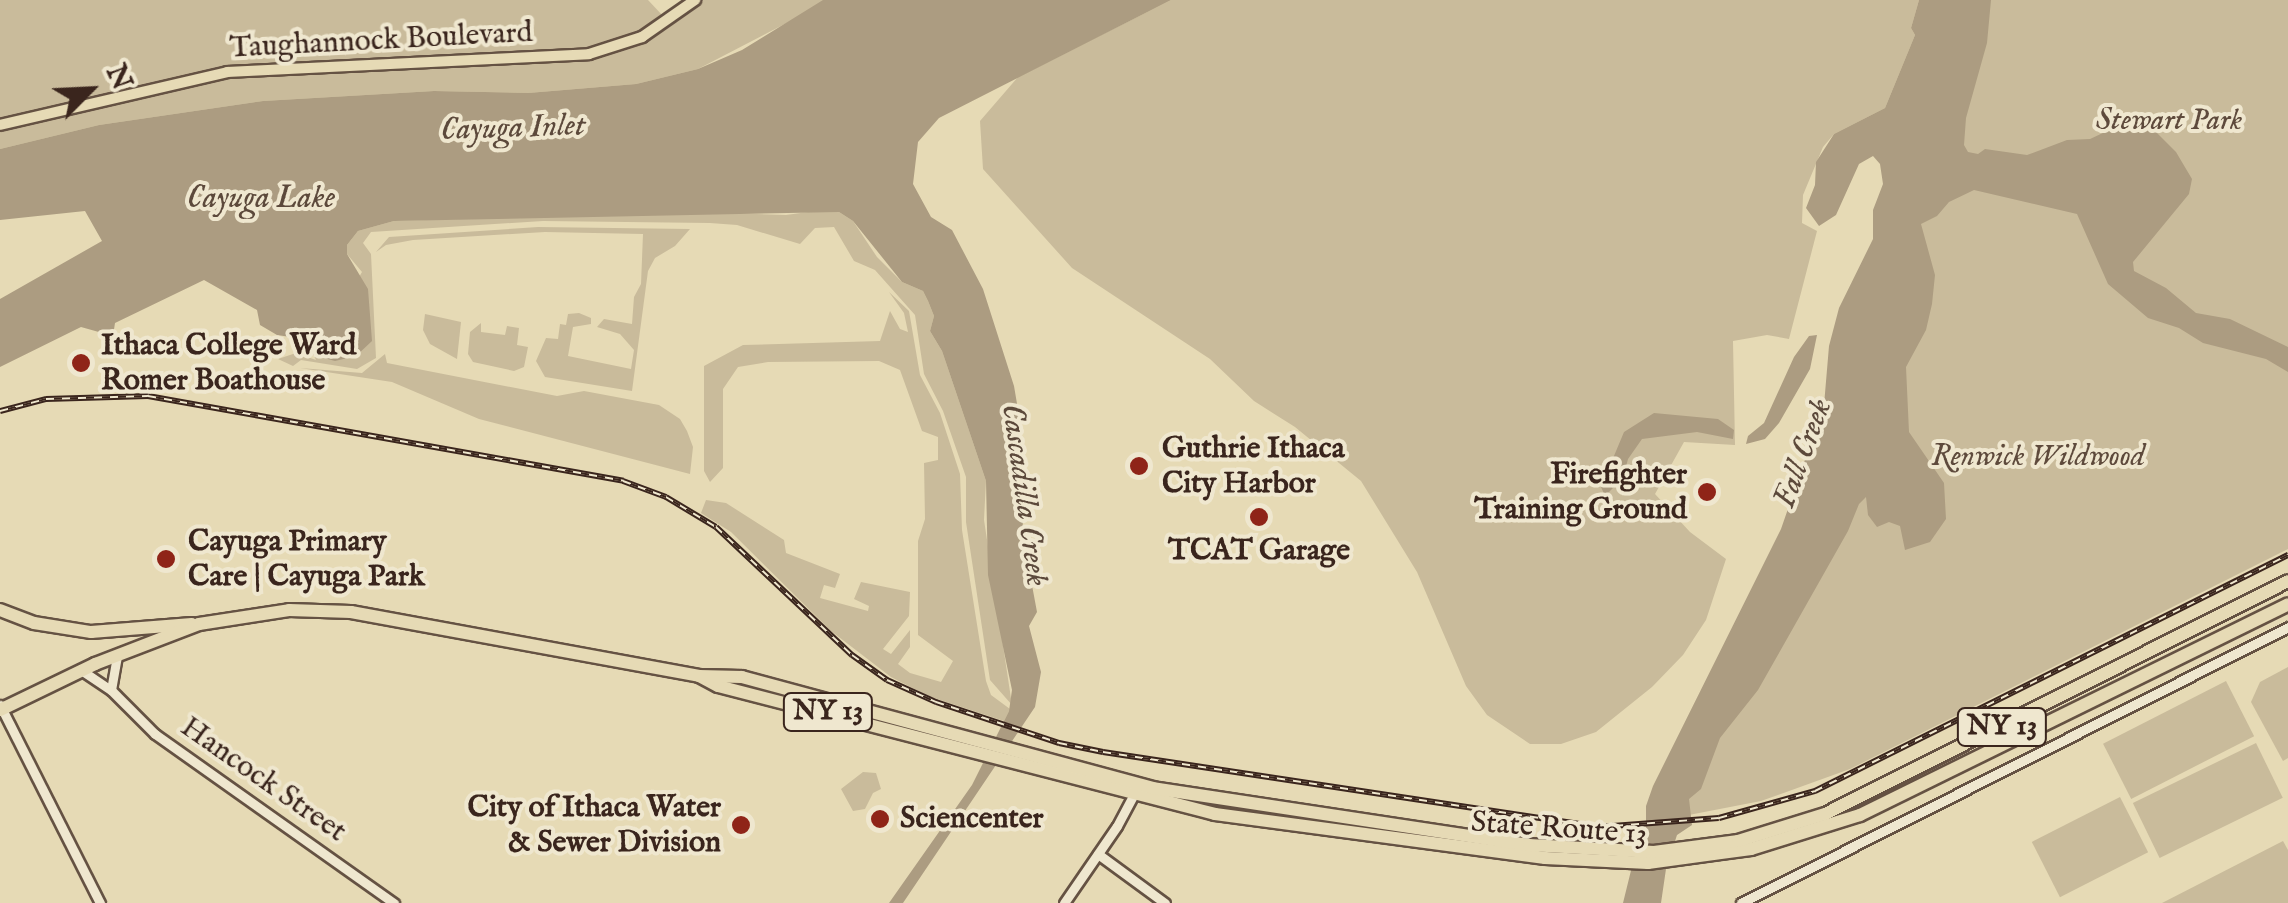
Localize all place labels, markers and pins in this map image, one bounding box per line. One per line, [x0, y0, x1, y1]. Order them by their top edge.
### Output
place label: Ithaca College Ward Romer Boathouse [101, 328, 356, 398]
marker: Ithaca College Ward Romer Boathouse [70, 352, 92, 374]
place label: Guthrie Ithaca City Harbor [1162, 431, 1345, 502]
marker: Guthrie Ithaca City Harbor [1126, 453, 1152, 479]
place label: Firefighter Training Ground [1474, 457, 1687, 528]
marker: Firefighter Training Ground [1696, 481, 1718, 503]
marker: TCAT Garage [1248, 506, 1270, 528]
place label: Cayuga Primary Care | Cayuga Park [188, 524, 425, 594]
place label: TCAT Garage [1168, 533, 1350, 569]
marker: Cayuga Primary Care | Cayuga Park [153, 546, 179, 572]
place label: City of Ithaca Water & Sewer Division [468, 790, 721, 860]
place label: Sciencenter [900, 801, 1044, 837]
marker: Sciencenter [869, 808, 891, 830]
marker: City of Ithaca Water & Sewer Division [730, 814, 752, 836]

